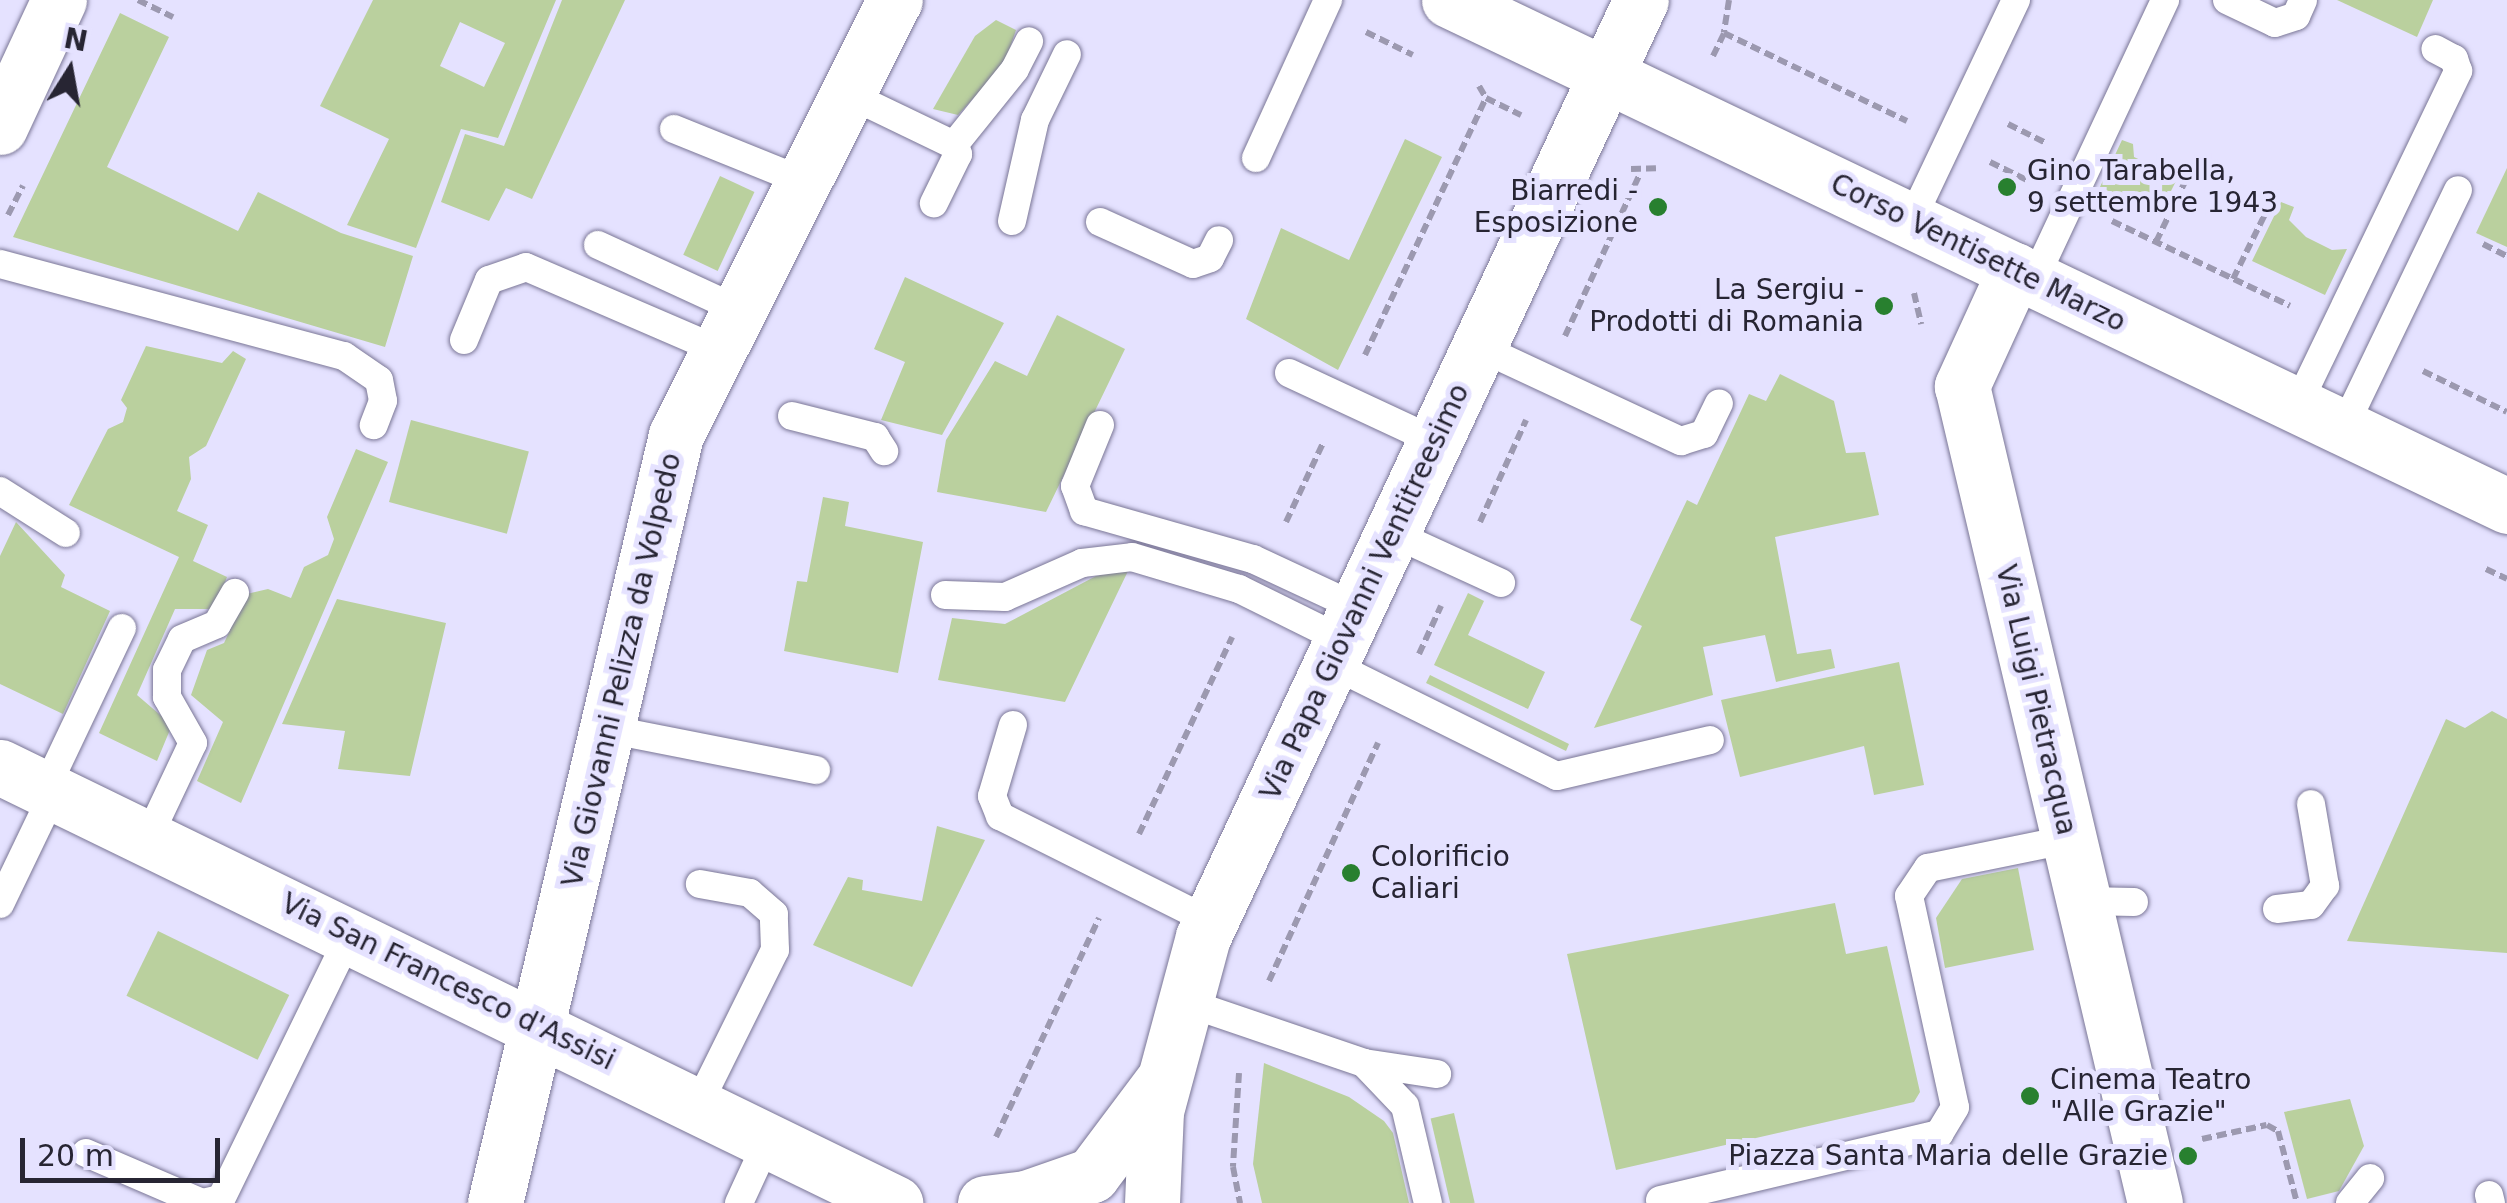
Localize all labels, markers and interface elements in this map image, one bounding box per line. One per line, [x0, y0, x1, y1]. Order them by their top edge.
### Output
north arrow [20, 20, 120, 120]
text: N [61, 22, 90, 58]
place label: Gino Tarabella, 9 settembre 1943 [2027, 154, 2278, 220]
street label: Corso Ventisette Marzo [1825, 167, 2131, 339]
place label: Biarredi - Esposizione [1474, 174, 1638, 240]
marker: Gino Tarabella, 9 settembre 1943 [1996, 176, 2018, 198]
marker: Biarredi - Esposizione [1647, 196, 1669, 218]
place label: La Sergiu - Prodotti di Romania [1589, 273, 1864, 339]
marker: La Sergiu - Prodotti di Romania [1873, 295, 1895, 317]
street label: Via Papa Giovanni Ventitreesimo [1254, 379, 1476, 805]
street label: Via Giovanni Pelizza da Volpedo [556, 450, 688, 890]
street label: Via Luigi Pietracqua [1989, 562, 2083, 838]
place label: Colorificio Caliari [1371, 840, 1510, 906]
marker: Colorificio Caliari [1340, 862, 1362, 884]
street label: Via San Francesco d'Assisi [276, 886, 620, 1078]
place label: Cinema Teatro "Alle Grazie" [2050, 1063, 2251, 1129]
marker: Cinema Teatro "Alle Grazie" [2019, 1085, 2041, 1107]
scale bar [25, 1118, 225, 1180]
text: 20 m [37, 1138, 114, 1173]
place label: Piazza Santa Maria delle Grazie [1728, 1139, 2168, 1173]
marker: Piazza Santa Maria delle Grazie [2177, 1145, 2199, 1167]

